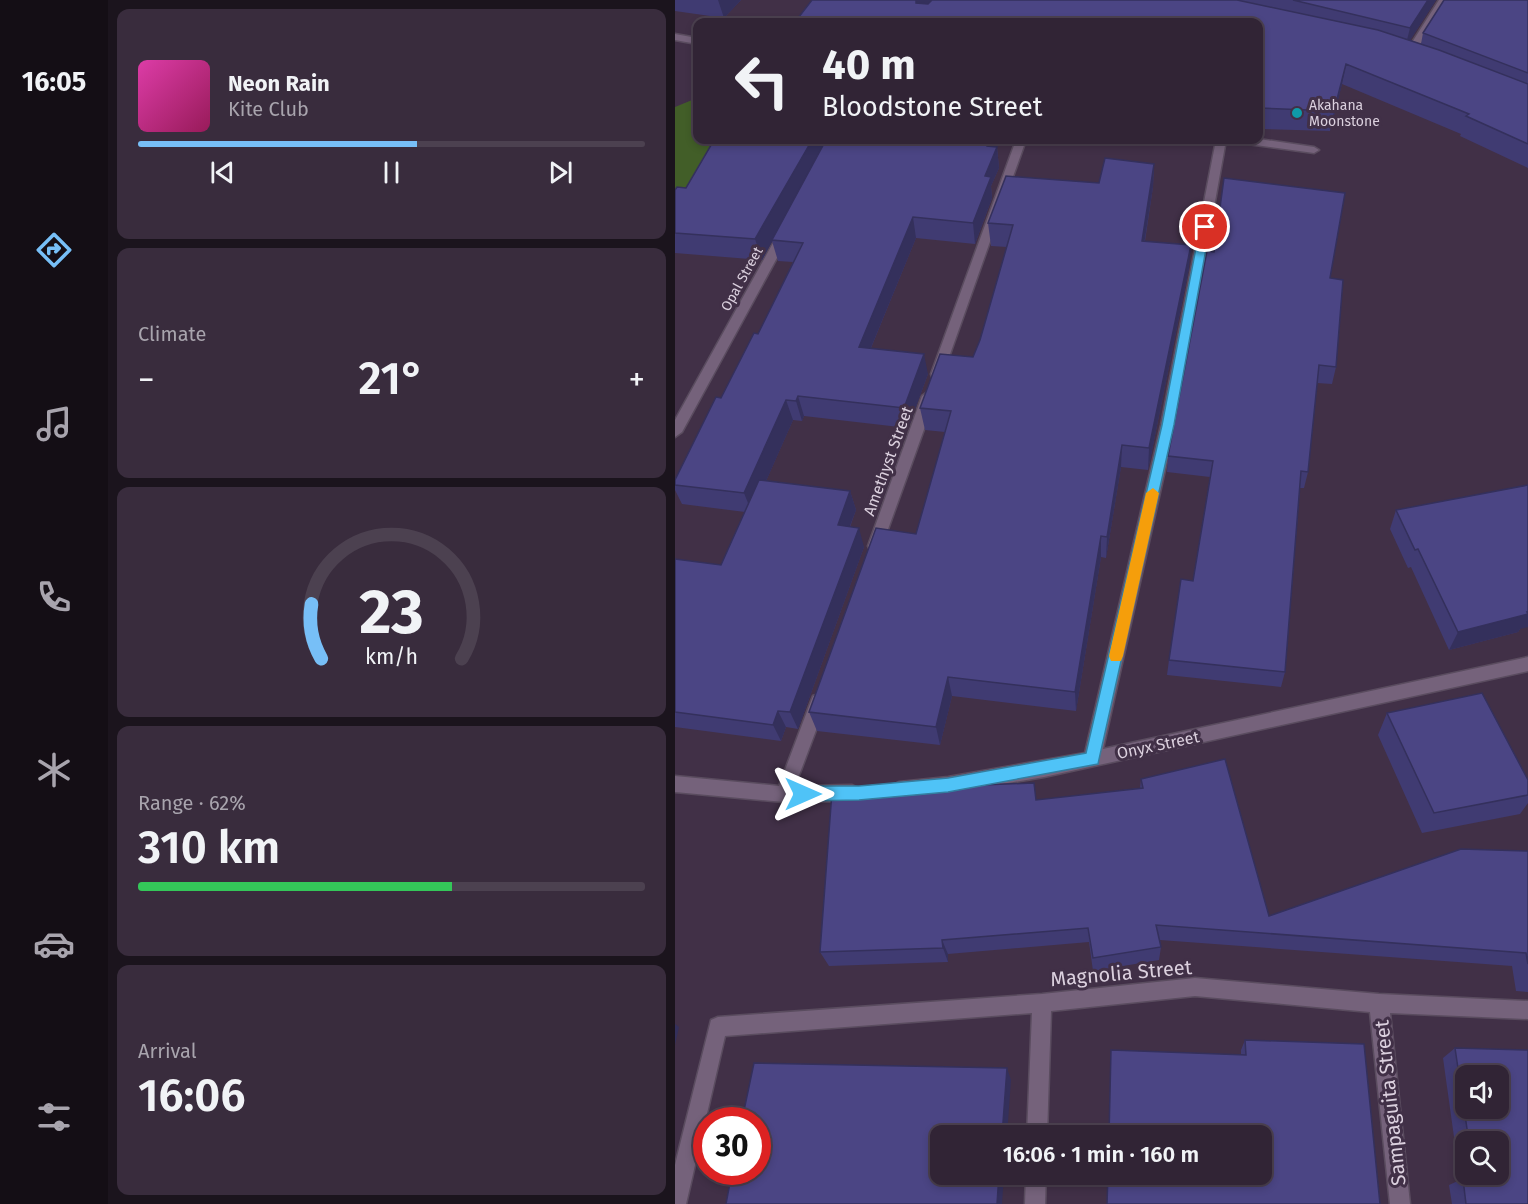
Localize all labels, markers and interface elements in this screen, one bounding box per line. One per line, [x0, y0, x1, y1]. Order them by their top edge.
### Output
text: 40 m [822, 40, 916, 90]
icon: left [723, 42, 801, 120]
text: 16:05 [22, 66, 86, 98]
text: Neon Rain [228, 70, 330, 97]
text: Bloodstone Street [822, 91, 1043, 123]
text: Kite Club [228, 97, 309, 121]
place label: Akahana Moonstone [1309, 97, 1380, 130]
marker: Akahana Moonstone [1290, 106, 1304, 120]
icon: previous [206, 156, 239, 189]
icon: pause [375, 156, 408, 189]
icon: next [544, 156, 577, 189]
pin [1179, 201, 1230, 252]
icon: arrive [1188, 210, 1221, 243]
icon: directions [33, 229, 75, 271]
street label: Opal Street [717, 243, 767, 314]
text: Climate [138, 322, 206, 346]
text: 21° [359, 352, 425, 406]
text: − [138, 360, 155, 400]
text: + [629, 360, 645, 400]
icon: music [33, 403, 75, 445]
street label: Amethyst Street [859, 403, 917, 518]
text: 23 [359, 575, 424, 650]
icon: phone [33, 576, 75, 618]
text: km/h [365, 644, 418, 670]
street label: Onyx Street [1115, 727, 1201, 763]
icon: climate [33, 749, 75, 791]
position arrow [771, 762, 835, 826]
text: Range · 62% [138, 791, 246, 815]
text: 310 km [138, 821, 280, 875]
icon: car [33, 923, 75, 965]
street label: Magnolia Street [1049, 955, 1194, 991]
street label: Sampaguita Street [1369, 1018, 1411, 1187]
text: Arrival [138, 1039, 197, 1063]
map controls [1455, 1065, 1509, 1185]
button: sound [1455, 1065, 1509, 1119]
text: 16:06 [138, 1069, 245, 1123]
icon: filters [33, 1096, 75, 1138]
speed limit sign: 30 [693, 1107, 771, 1185]
button: search [1455, 1131, 1509, 1185]
text: 16:06 · 1 min · 160 m [1003, 1141, 1199, 1168]

